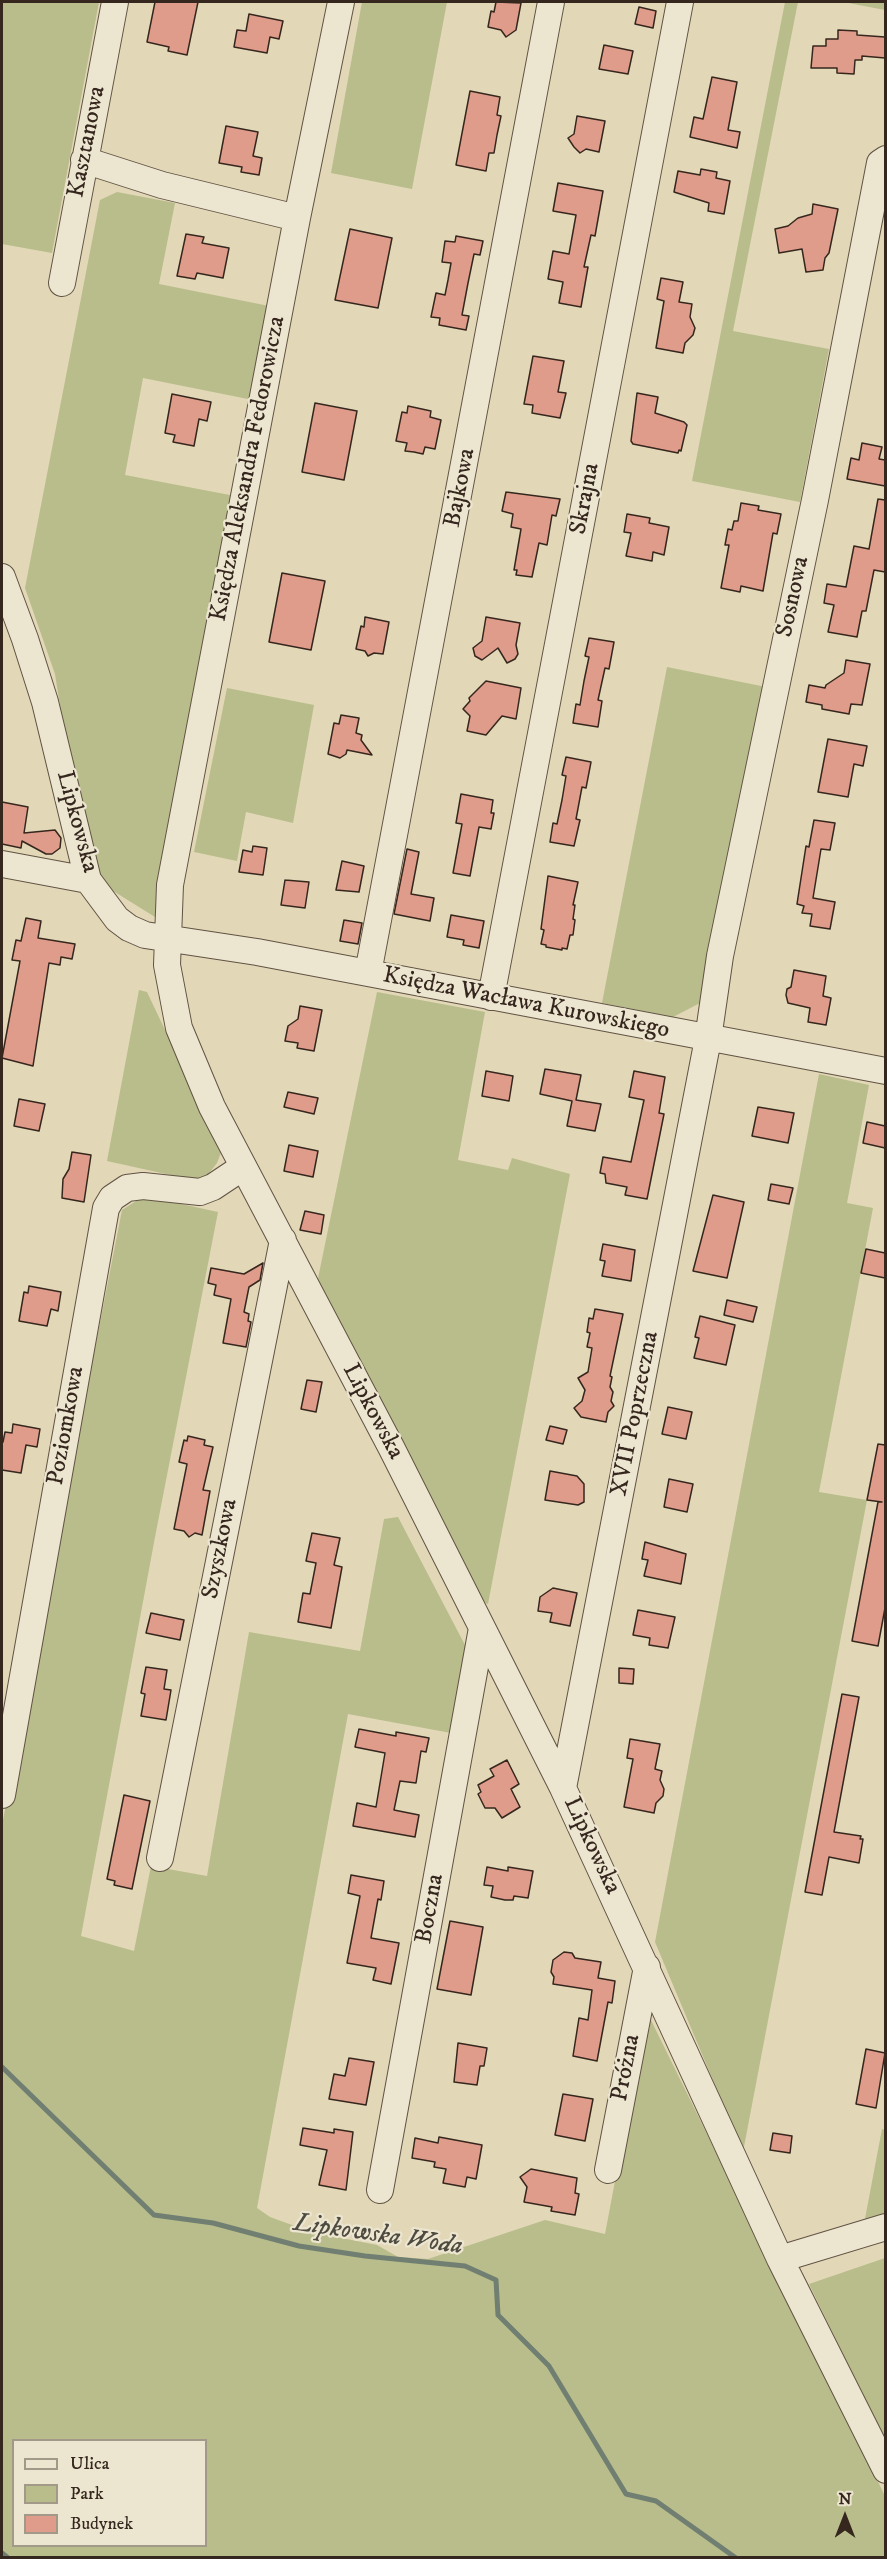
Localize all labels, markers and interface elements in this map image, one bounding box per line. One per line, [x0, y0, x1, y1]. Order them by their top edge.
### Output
street label: Kasztanowa [63, 84, 113, 200]
street label: Księdza Aleksandra Fedorowicza [205, 314, 293, 624]
street label: Bajkowa [439, 446, 483, 530]
street label: Skrajna [565, 461, 607, 537]
street label: Sosnowa [771, 554, 817, 640]
street label: Lipkowska [49, 768, 103, 876]
street label: Księdza Wacława Kurowskiego [380, 962, 672, 1046]
street label: XVII Poprzeczna [606, 1329, 666, 1499]
street label: Lipkowska [335, 1359, 409, 1465]
street label: Poziomkowa [42, 1364, 92, 1488]
street label: Szyszkowa [197, 1496, 245, 1602]
street label: Lipkowska [556, 1793, 626, 1899]
street label: Boczna [411, 1872, 451, 1946]
street label: Próżna [606, 2032, 648, 2104]
water label: Lipkowska Woda [292, 2209, 464, 2263]
legend [12, 2439, 207, 2547]
text: Ulica [70, 2453, 109, 2475]
text: Park [70, 2483, 104, 2505]
north arrow [815, 2487, 875, 2547]
text: N [838, 2489, 852, 2509]
text: Budynek [70, 2513, 133, 2535]

